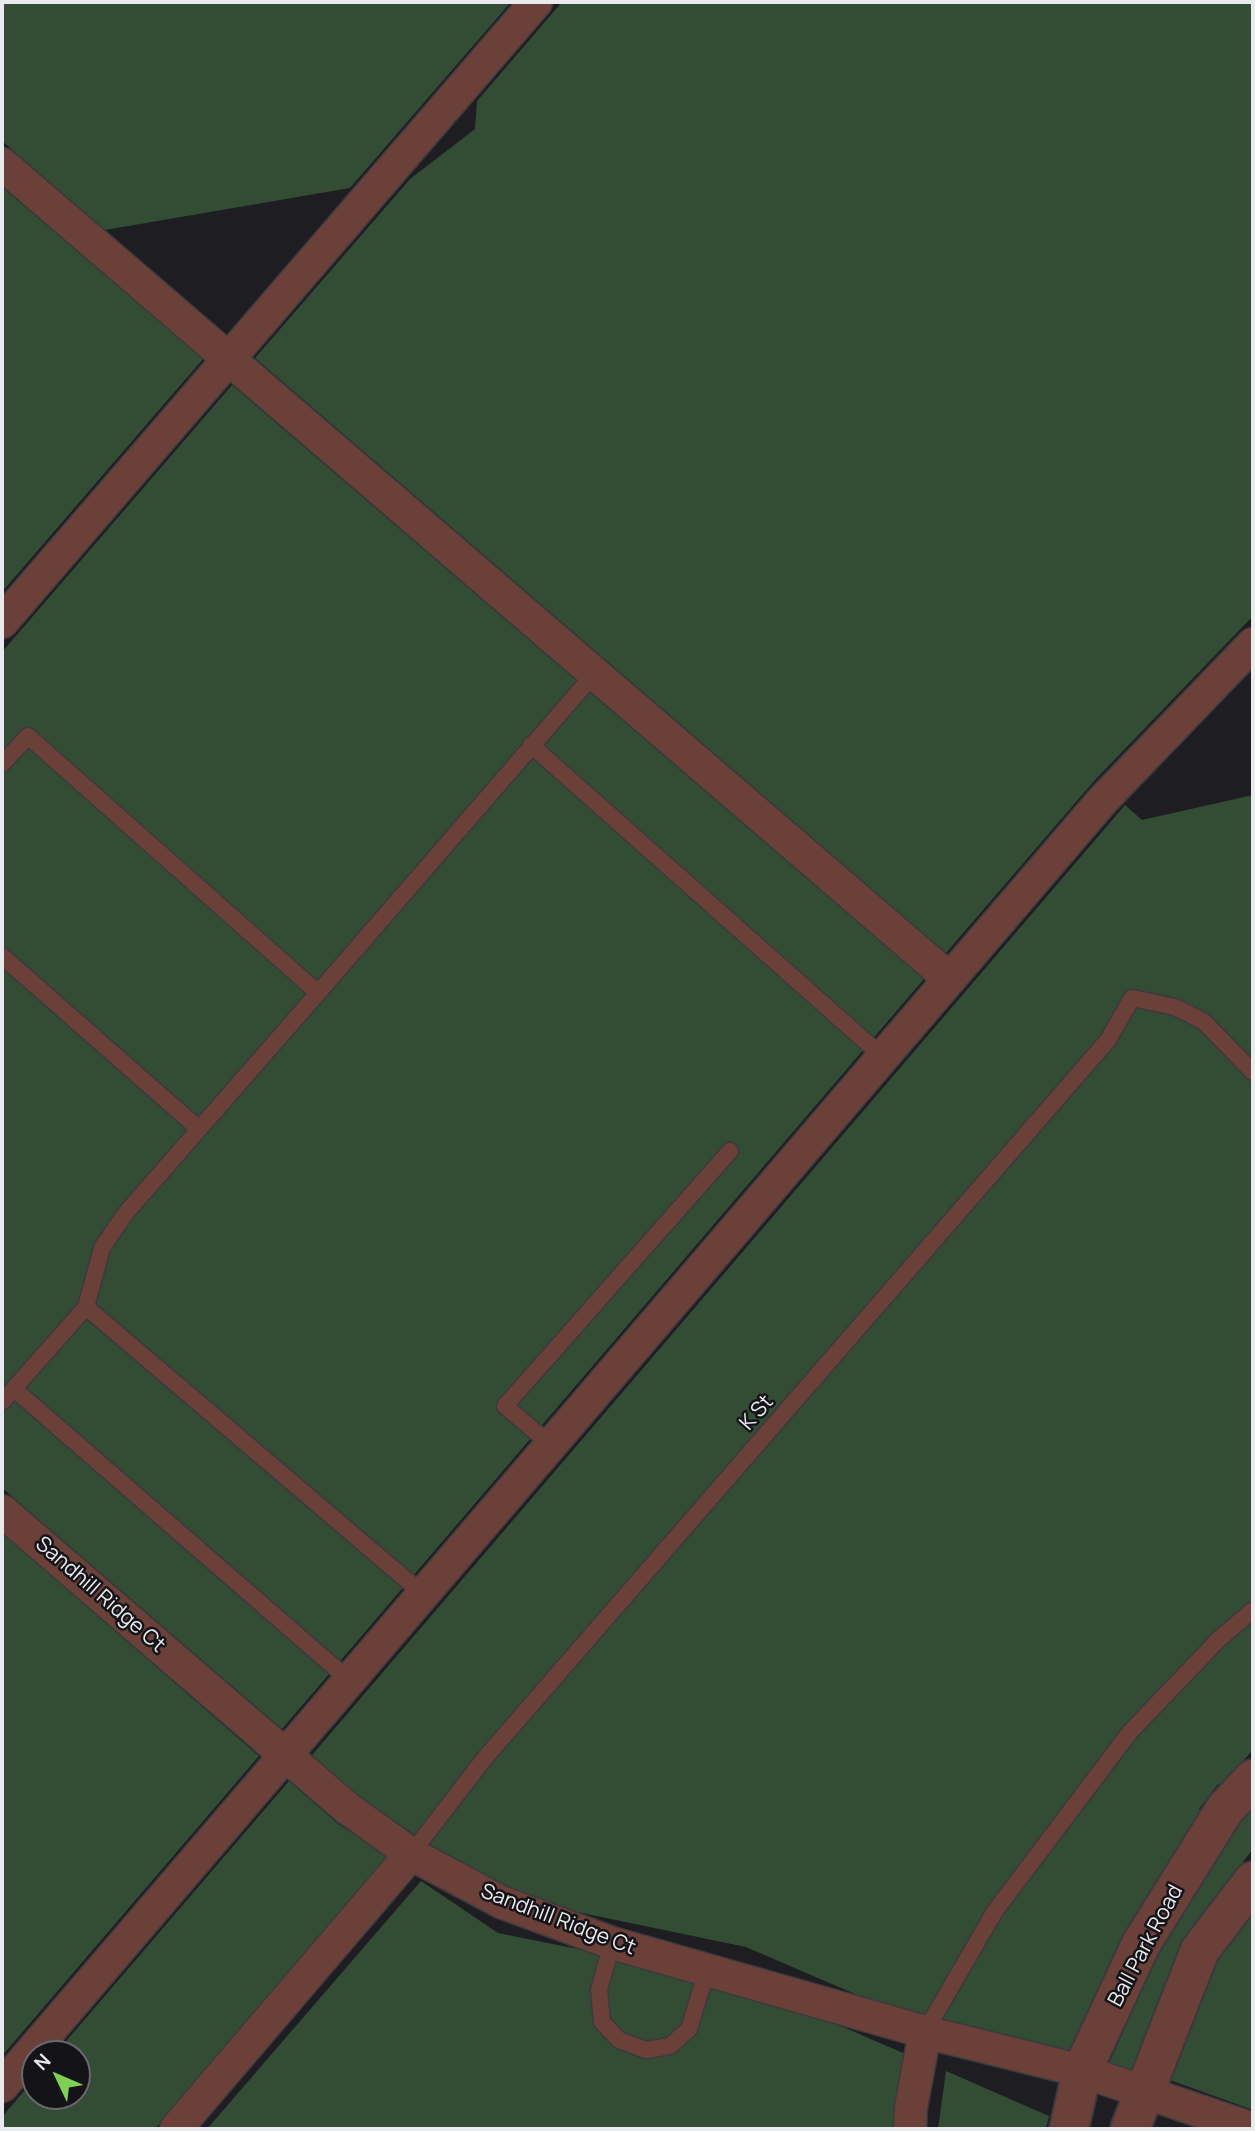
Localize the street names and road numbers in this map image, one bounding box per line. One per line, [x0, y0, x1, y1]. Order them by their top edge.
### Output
street label: K St [735, 1390, 779, 1436]
street label: Sandhill Ridge Ct [30, 1532, 170, 1658]
street label: Sandhill Ridge Ct [477, 1879, 639, 1961]
street label: Ball Park Road [1103, 1881, 1189, 2011]

